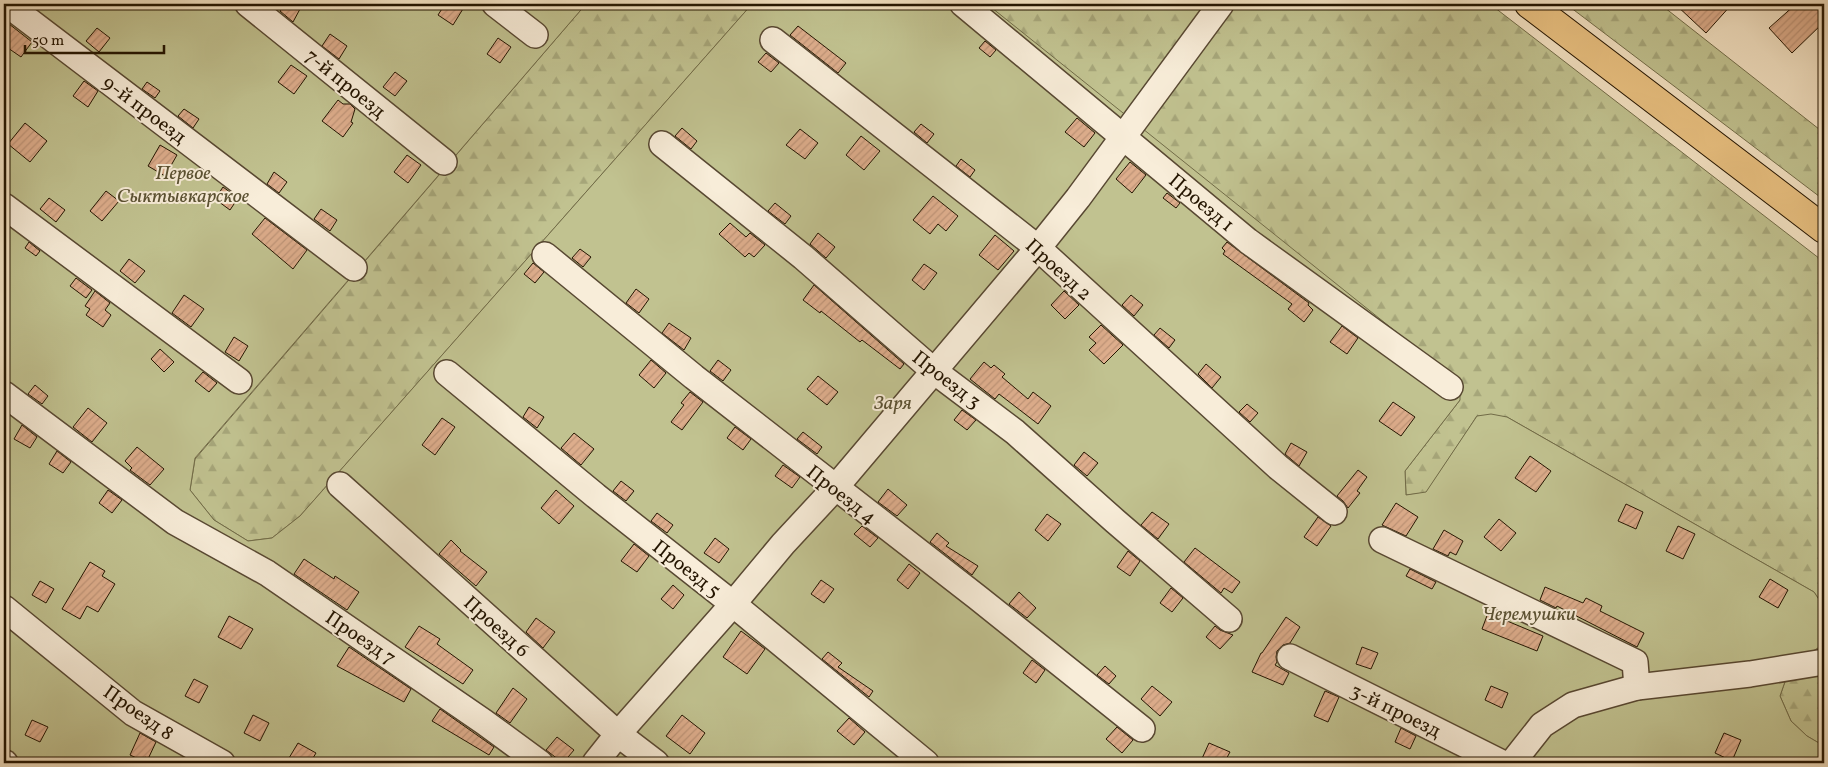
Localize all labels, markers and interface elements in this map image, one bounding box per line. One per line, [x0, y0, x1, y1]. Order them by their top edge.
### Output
scale bar [25, 22, 164, 54]
text: 50 m [32, 31, 64, 52]
street label: 7-й проезд [298, 43, 391, 126]
street label: 9-й проезд [96, 70, 192, 151]
park label: Первое Сыктывкарское [117, 160, 250, 211]
street label: Проезд 1 [1162, 168, 1240, 239]
street label: Проезд 2 [1018, 233, 1097, 308]
street label: Проезд 3 [905, 345, 986, 416]
park label: Заря [873, 390, 912, 418]
street label: Проезд 4 [800, 459, 882, 532]
street label: Проезд 5 [646, 534, 726, 605]
street label: Проезд 6 [456, 590, 535, 665]
park label: Черемушки [1482, 601, 1576, 629]
street label: Проезд 7 [319, 605, 401, 673]
street label: 3-й проезд [1345, 678, 1445, 746]
street label: Проезд 8 [97, 679, 179, 748]

